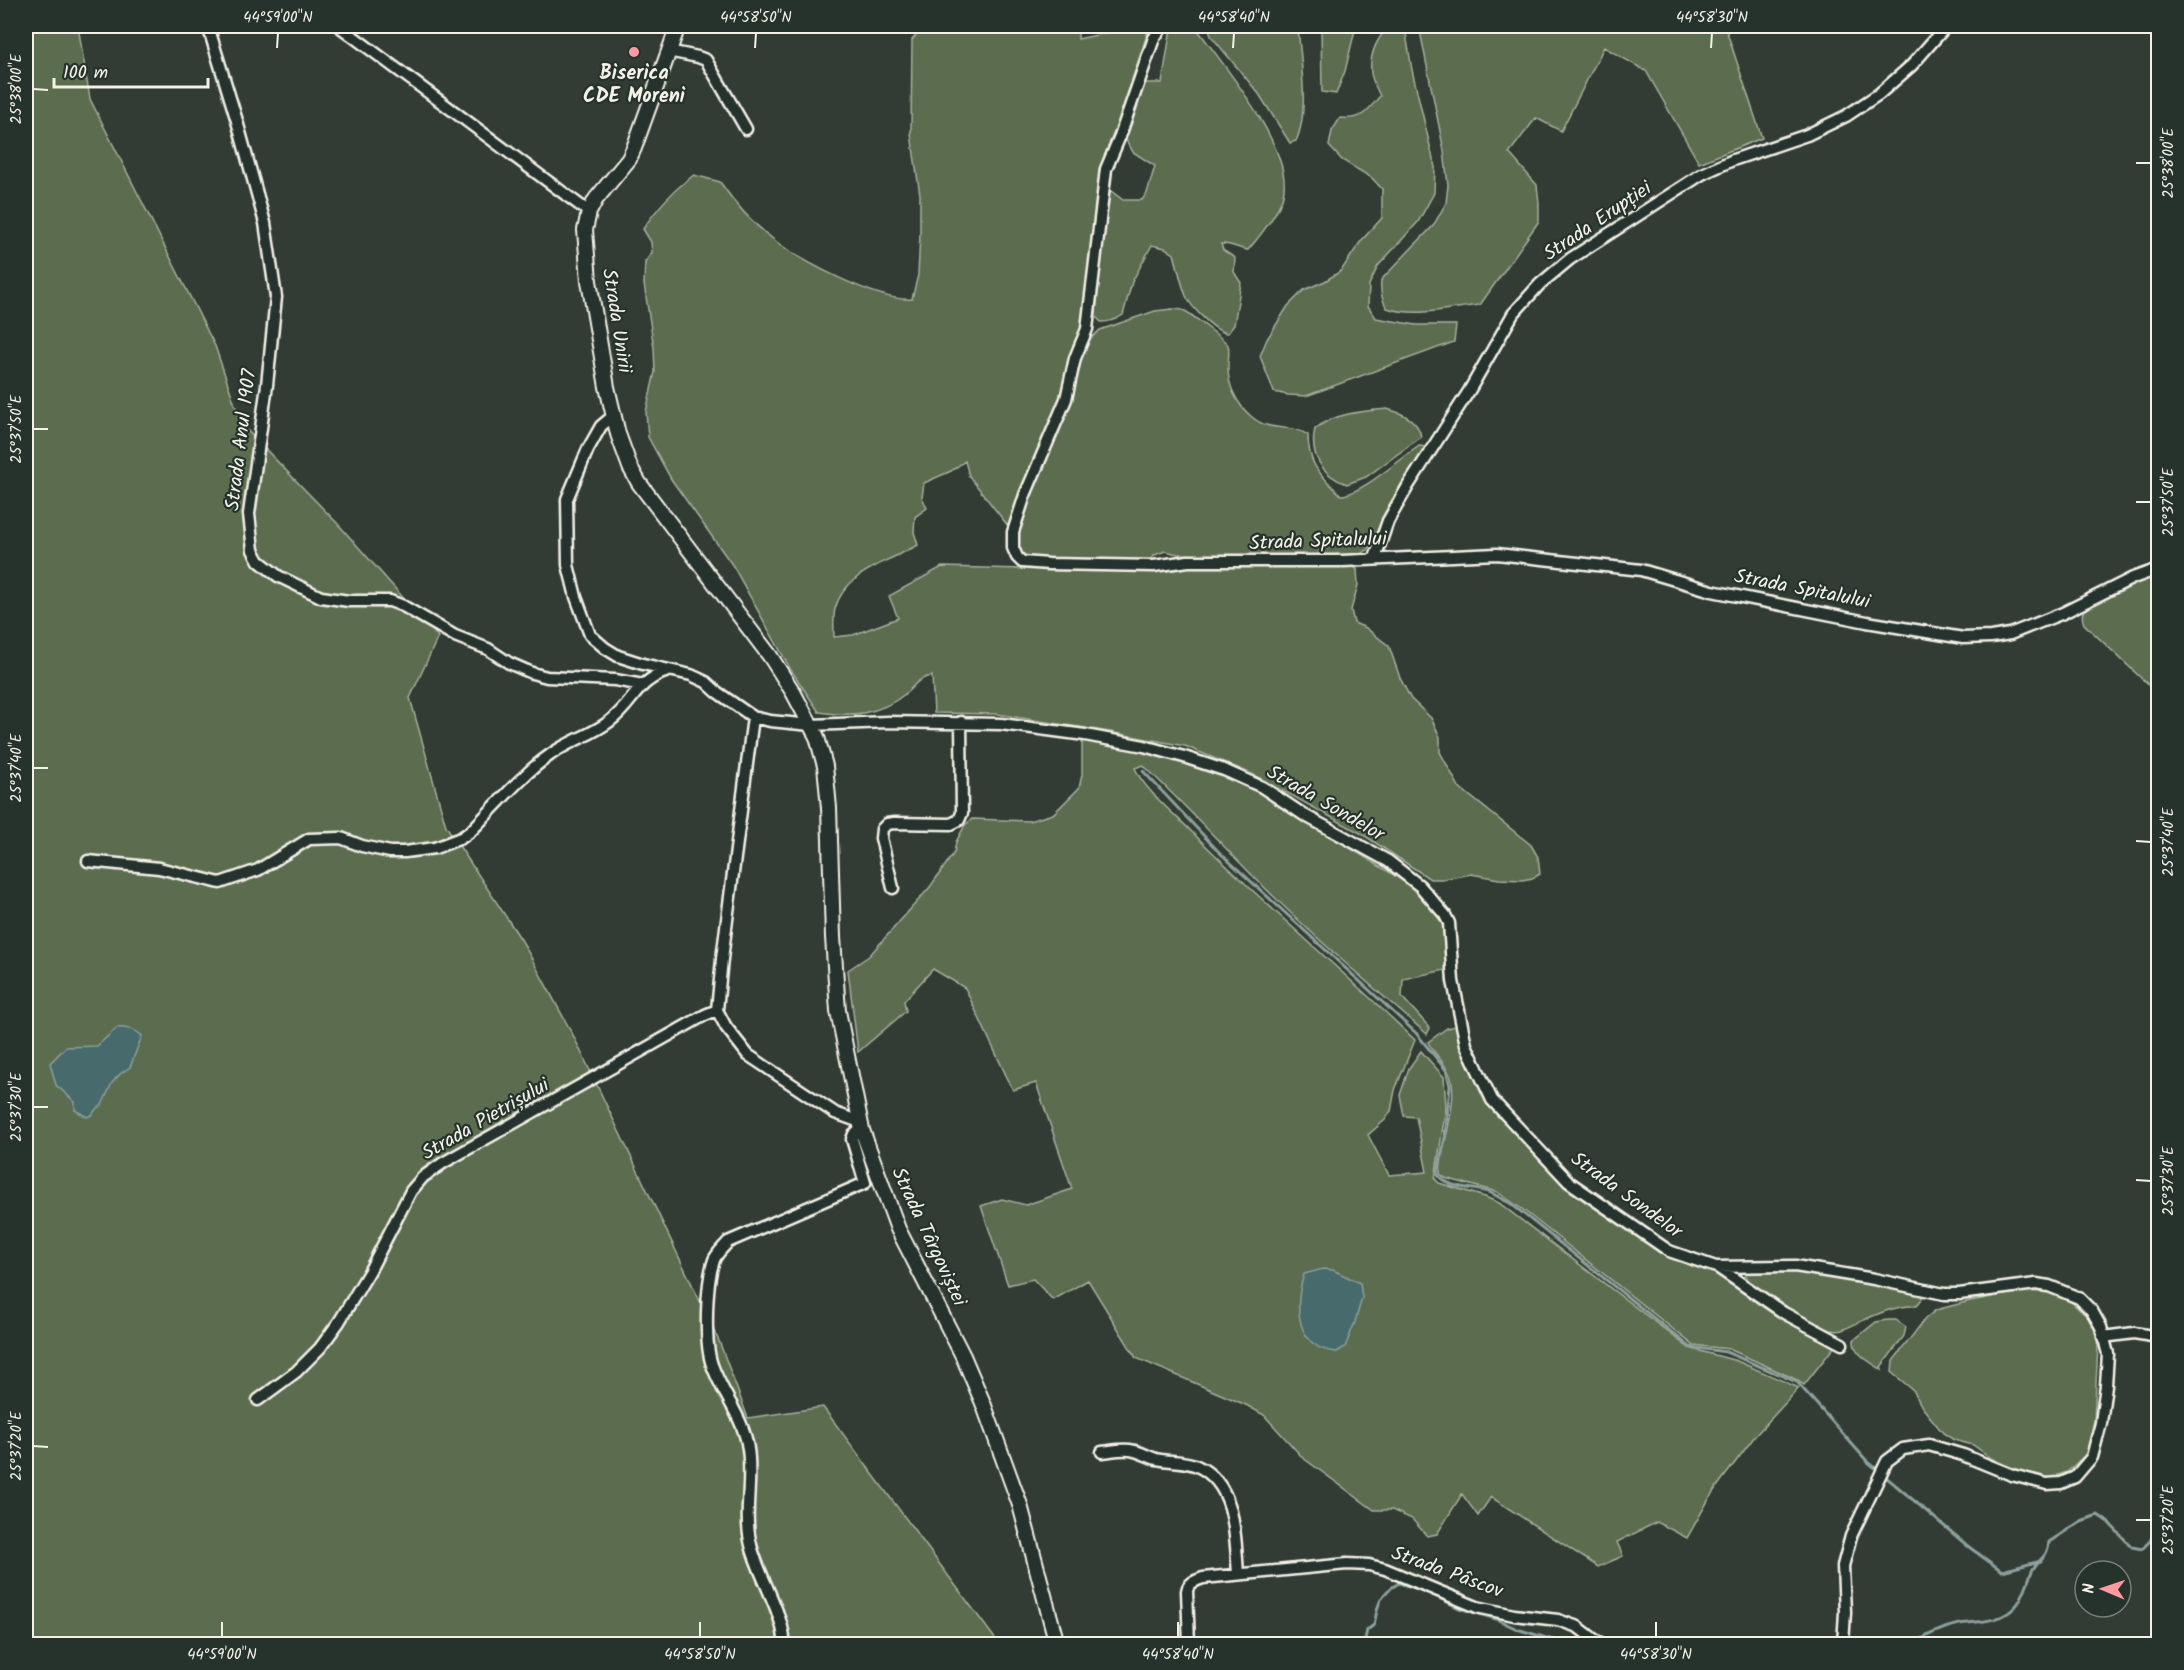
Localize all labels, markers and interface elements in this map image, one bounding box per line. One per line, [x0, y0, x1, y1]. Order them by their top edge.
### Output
text: 44°59'00"N [243, 6, 313, 30]
text: 44°58'50"N [720, 6, 792, 30]
text: 44°58'40"N [1198, 6, 1270, 30]
text: 44°58'30"N [1676, 6, 1748, 30]
marker: Biserica CDE Moreni [627, 45, 641, 59]
scale bar [54, 51, 208, 89]
text: 25°38'00"E [5, 53, 29, 124]
place label: Biserica CDE Moreni [583, 58, 686, 113]
text: 100 m [63, 59, 108, 88]
text: 25°38'00"E [2157, 127, 2181, 198]
street label: Strada Erupției [1537, 173, 1660, 270]
street label: Strada Unirii [592, 267, 640, 377]
street label: Strada Anul 1907 [217, 367, 267, 513]
text: 25°37'50"E [5, 393, 29, 463]
text: 25°37'50"E [2157, 466, 2181, 536]
street label: Strada Spitalului [1249, 524, 1389, 560]
street label: Strada Spitalului [1731, 561, 1874, 619]
text: 25°37'40"E [5, 732, 29, 803]
street label: Strada Sondelor [1260, 757, 1391, 851]
text: 25°37'40"E [2157, 806, 2181, 877]
street label: Strada Pietrișului [416, 1070, 557, 1170]
text: 25°37'30"E [5, 1071, 29, 1142]
street label: Strada Sondelor [1563, 1144, 1690, 1248]
text: 25°37'30"E [2157, 1145, 2181, 1216]
street label: Strada Târgoviștei [882, 1162, 975, 1313]
text: 25°37'20"E [5, 1410, 29, 1481]
text: 25°37'20"E [2157, 1484, 2181, 1555]
street label: Strada Pâscov [1387, 1538, 1508, 1608]
north arrow [2073, 1559, 2133, 1619]
text: N [2077, 1583, 2102, 1594]
text: 44°59'00"N [187, 1643, 257, 1667]
text: 44°58'50"N [664, 1643, 736, 1667]
text: 44°58'40"N [1142, 1643, 1214, 1667]
text: 44°58'30"N [1620, 1643, 1692, 1667]

